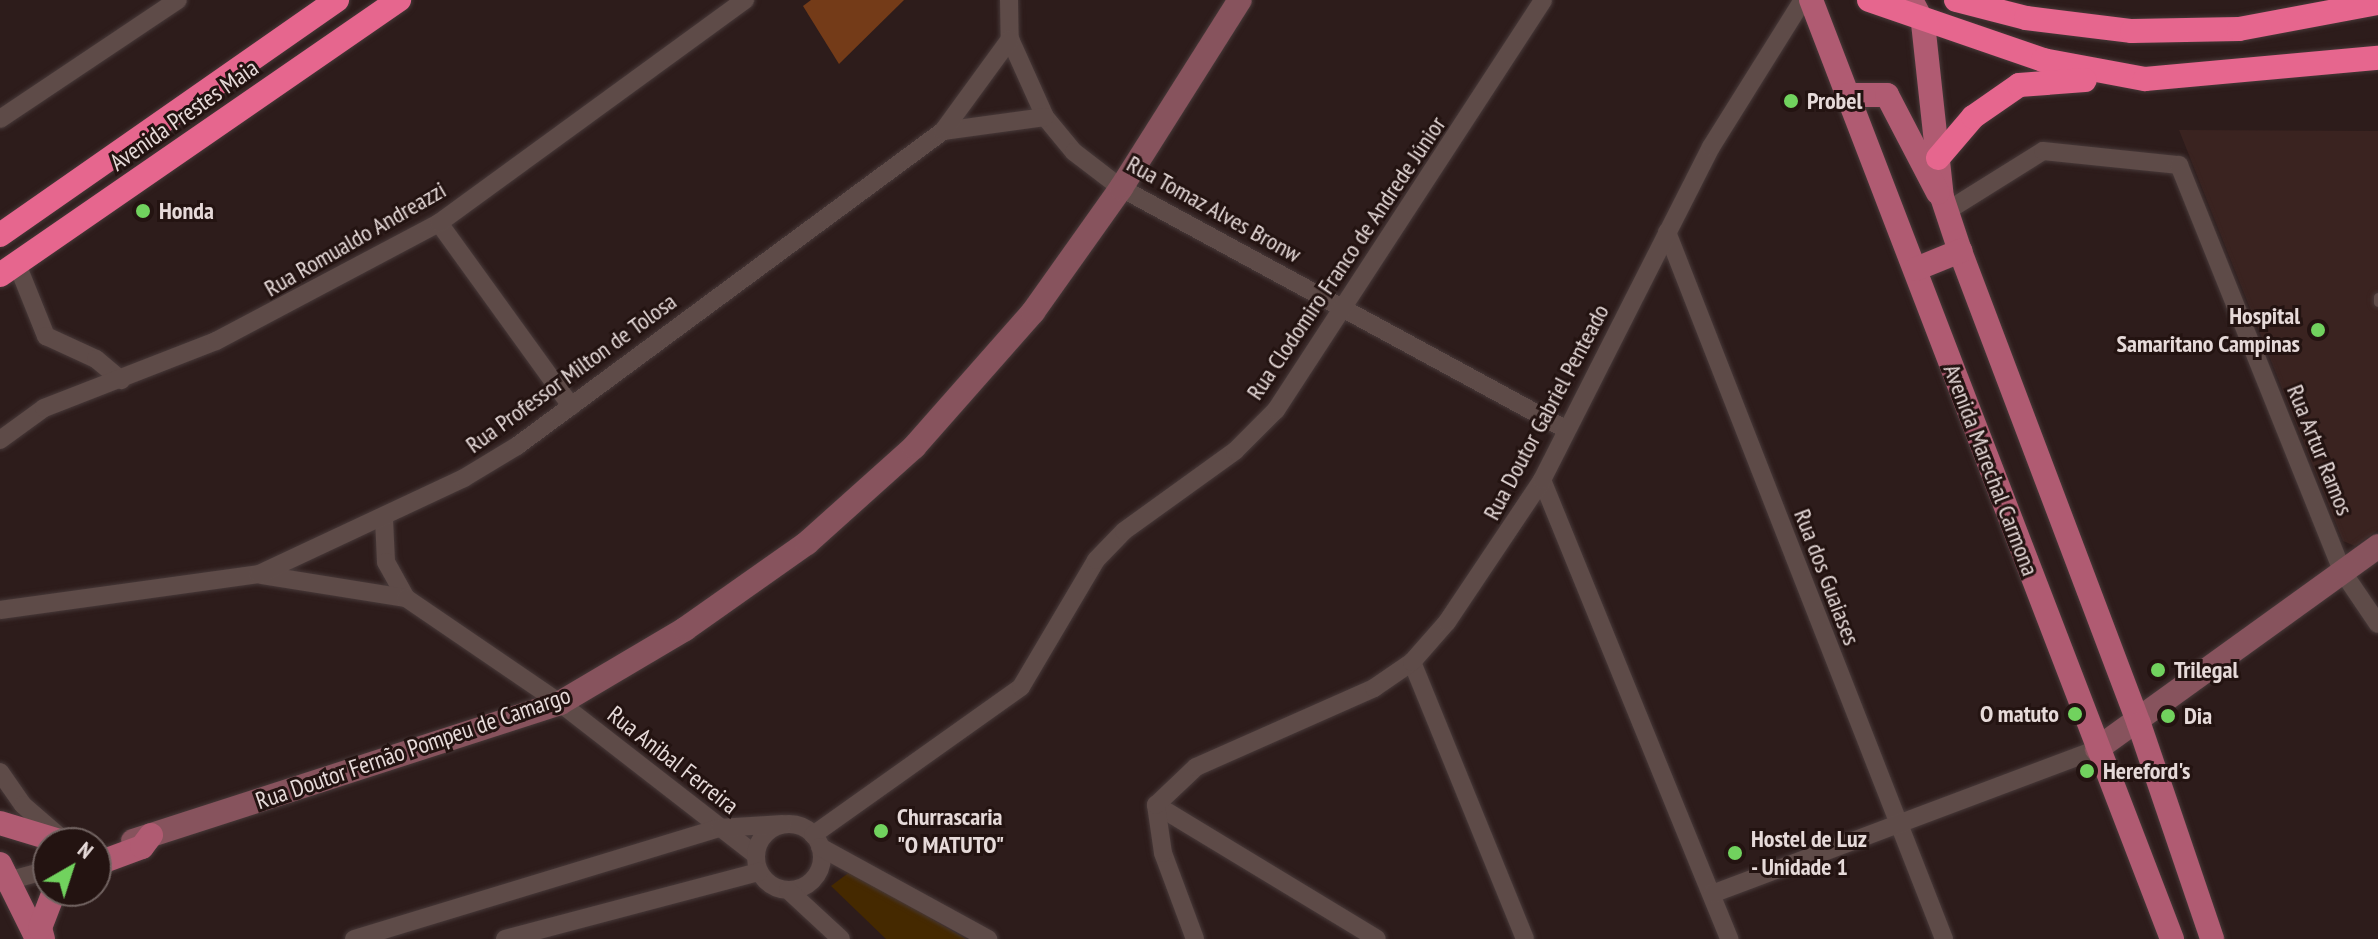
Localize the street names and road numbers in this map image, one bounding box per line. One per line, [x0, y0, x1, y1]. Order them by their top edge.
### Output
street label: Avenida Prestes Maia [104, 53, 264, 177]
street label: Rua Clodomiro Franco de Andrede Júnior [1240, 111, 1452, 405]
street label: Rua Tomaz Alves Bronw [1121, 149, 1307, 269]
street label: Rua Romualdo Andreazzi [259, 175, 451, 303]
street label: Rua Professor Milton de Tolosa [460, 287, 682, 459]
street label: Rua Doutor Gabriel Penteado [1477, 299, 1615, 525]
street label: Avenida Marechal Carmona [1937, 360, 2045, 580]
street label: Rua Artur Ramos [2281, 380, 2359, 520]
street label: Rua dos Guaiases [1788, 505, 1866, 649]
street label: Rua Doutor Fernão Pompeu de Camargo [252, 681, 574, 815]
street label: Rua Anibal Ferreira [602, 700, 744, 820]

